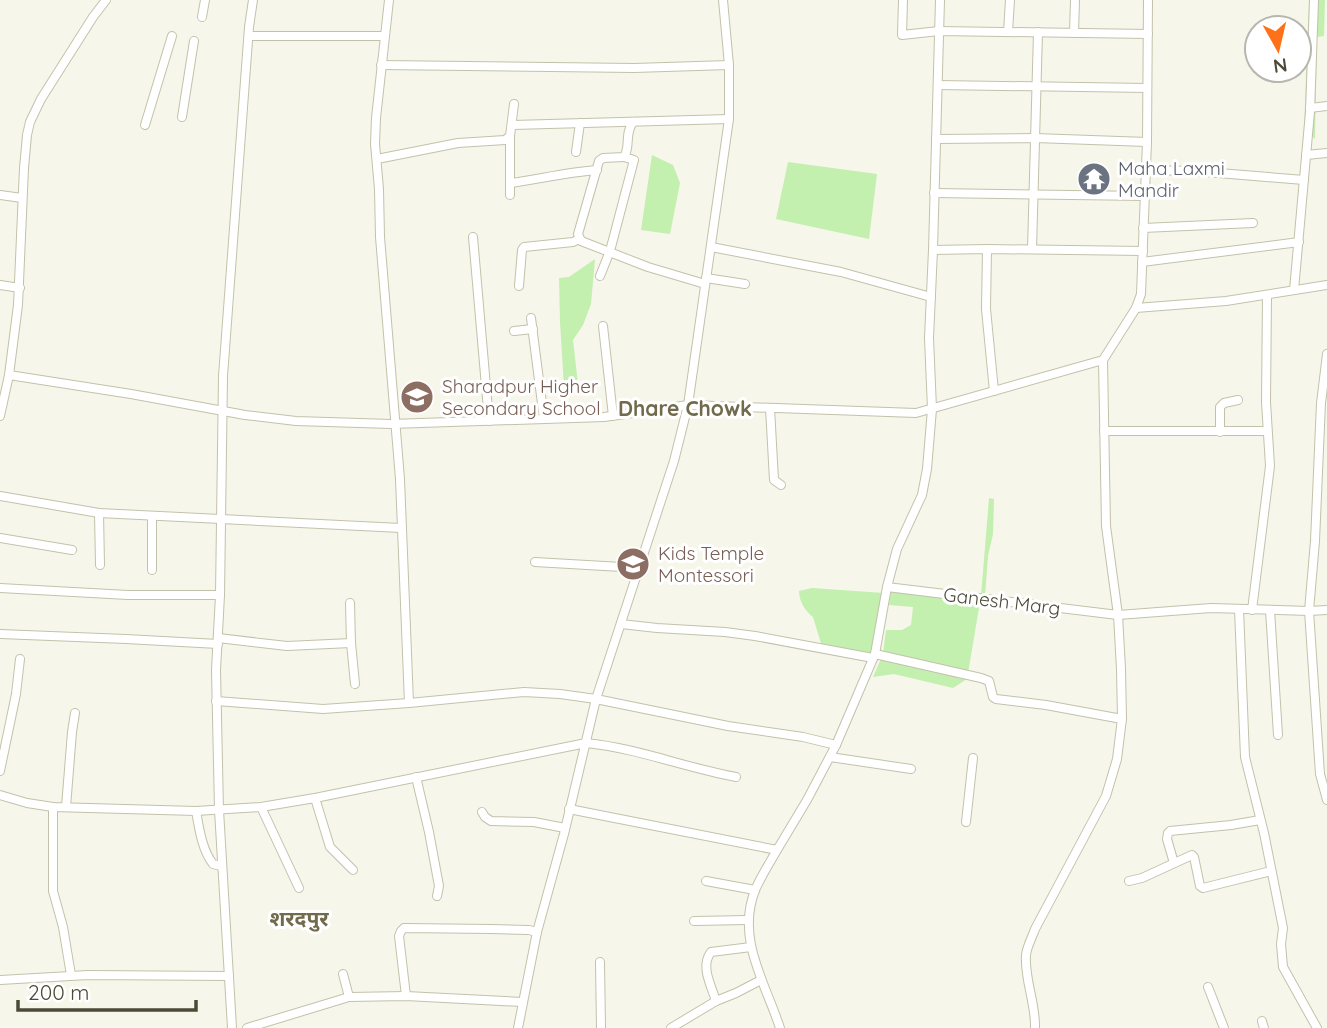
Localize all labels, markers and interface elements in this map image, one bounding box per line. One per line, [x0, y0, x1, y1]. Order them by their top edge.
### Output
north arrow [1243, 14, 1313, 84]
text: N [1272, 53, 1289, 79]
place label: Maha Laxmi Mandir [1118, 156, 1225, 202]
temple icon: Maha Laxmi Mandir [1075, 160, 1113, 198]
place label: Sharadpur Higher Secondary School [442, 374, 601, 420]
school or university icon: Sharadpur Higher Secondary School [398, 378, 436, 416]
district label: Dhare Chowk [618, 395, 752, 421]
place label: Kids Temple Montessori [658, 541, 764, 587]
school or university icon: Kids Temple Montessori [614, 545, 652, 583]
street label: Ganesh Marg [942, 582, 1062, 620]
district label: शरदपुर [269, 905, 329, 932]
scale bar [18, 968, 196, 1012]
text: 200 m [28, 979, 90, 1005]

